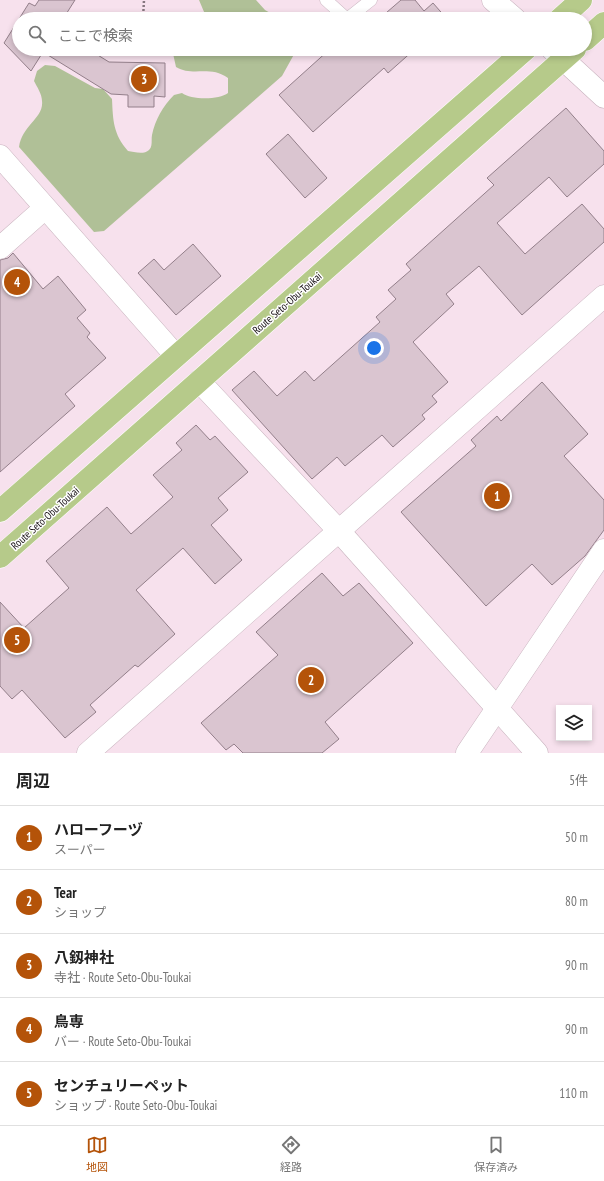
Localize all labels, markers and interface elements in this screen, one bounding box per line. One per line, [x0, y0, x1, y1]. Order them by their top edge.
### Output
search box [12, 12, 592, 56]
icon: search [26, 23, 48, 45]
text: ここで検索 [58, 26, 133, 45]
pin: 3 [131, 64, 157, 94]
pin: 4 [4, 267, 30, 297]
street label: Route Seto-Obu-Toukai [249, 269, 325, 337]
your location [364, 338, 384, 358]
pin: 1 [484, 481, 510, 511]
street label: Route Seto-Obu-Toukai [8, 484, 82, 552]
pin: 5 [4, 625, 30, 655]
pin: 2 [298, 665, 324, 695]
map controls [556, 705, 592, 741]
button: layers [556, 705, 592, 741]
text: 周辺 [16, 770, 50, 792]
text: 5件 [569, 772, 588, 789]
text: ハローフーヅ [54, 820, 143, 839]
text: 1 [26, 829, 32, 846]
text: 50 m [565, 829, 588, 846]
text: スーパー [54, 841, 106, 858]
text: Tear [54, 883, 77, 902]
text: 2 [26, 893, 32, 910]
text: 80 m [565, 893, 588, 910]
text: ショップ [54, 904, 106, 921]
text: 八釼神社 [54, 948, 114, 967]
text: 3 [26, 957, 32, 974]
text: 90 m [565, 957, 588, 974]
text: 寺社 · Route Seto-Obu-Toukai [54, 969, 191, 986]
text: 鳥専 [54, 1012, 84, 1031]
text: 4 [26, 1021, 32, 1038]
text: 90 m [565, 1021, 588, 1038]
text: バー · Route Seto-Obu-Toukai [54, 1033, 191, 1050]
text: センチュリーペット [54, 1076, 189, 1095]
text: 5 [26, 1085, 32, 1102]
text: 110 m [559, 1085, 588, 1102]
text: ショップ · Route Seto-Obu-Toukai [54, 1097, 217, 1114]
tab: 地図 [86, 1134, 108, 1174]
tab: 経路 [280, 1134, 302, 1174]
tab: 保存済み [474, 1134, 518, 1174]

